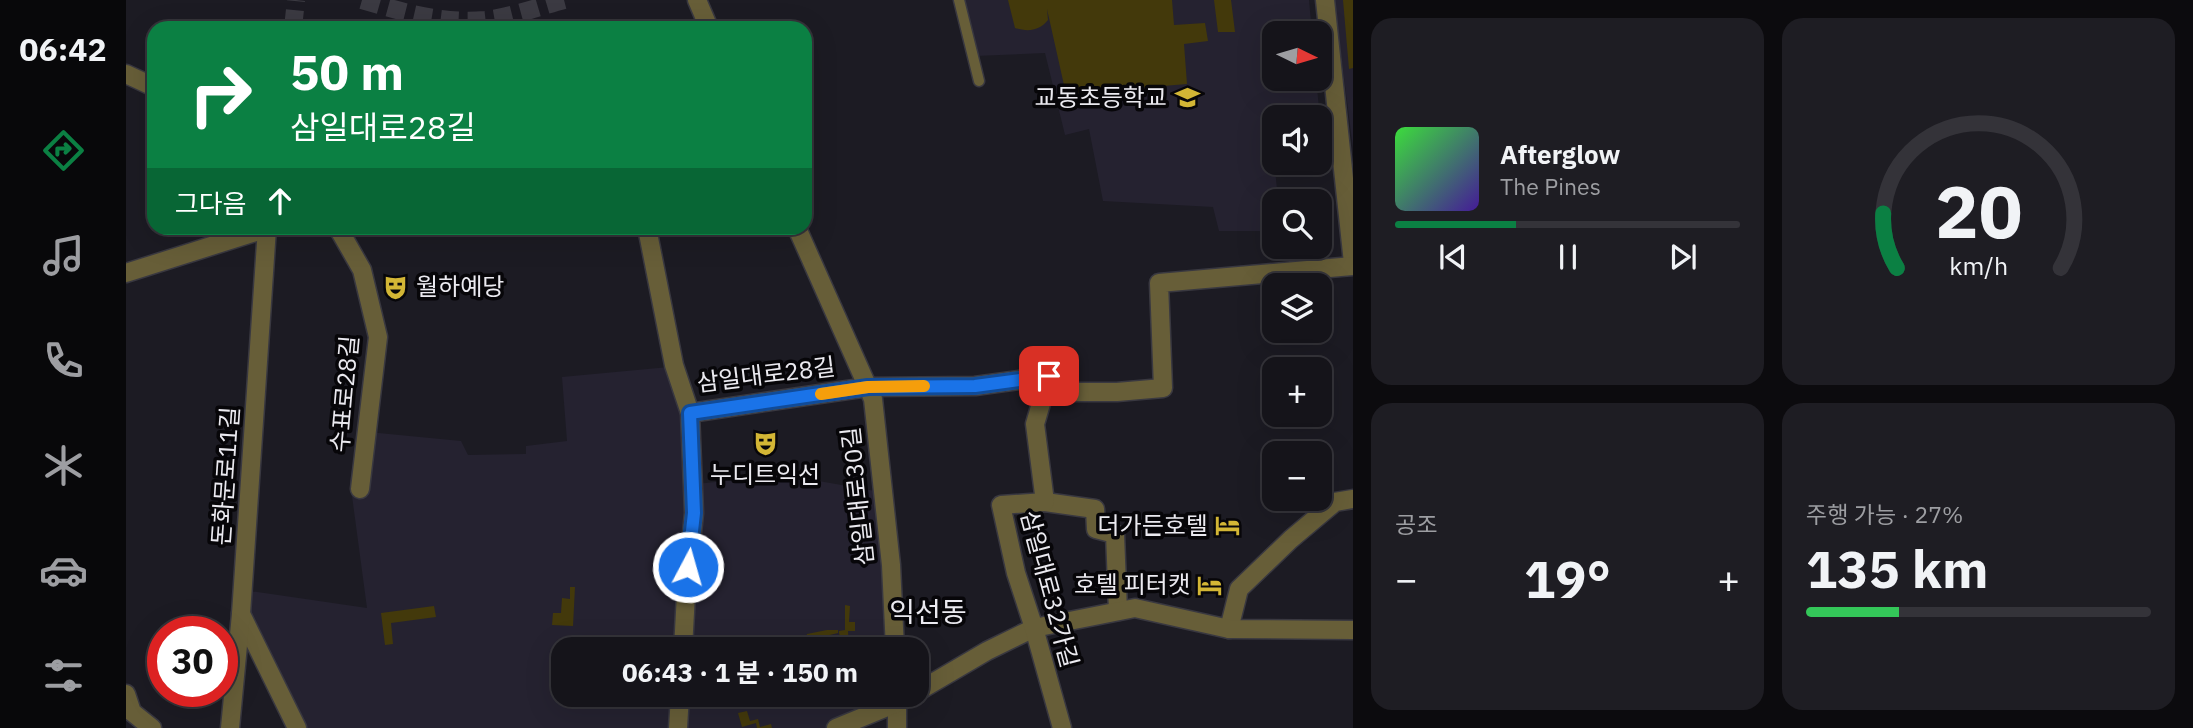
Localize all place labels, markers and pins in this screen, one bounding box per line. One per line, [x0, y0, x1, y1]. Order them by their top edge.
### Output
place label: 교동초등학교 [1035, 81, 1167, 113]
school or university icon: 교동초등학교 [1173, 84, 1201, 112]
place label: 월하예당 [416, 270, 504, 302]
theatre icon: 월하예당 [382, 273, 410, 301]
pin [1019, 346, 1079, 406]
theatre icon: 누디트익선 [751, 430, 779, 458]
place label: 누디트익선 [710, 458, 820, 490]
place label: 더가든호텔 [1098, 509, 1208, 541]
hotel icon: 더가든호텔 [1214, 512, 1242, 540]
place label: 호텔 피터캣 [1074, 568, 1190, 600]
hotel icon: 호텔 피터캣 [1196, 571, 1224, 599]

